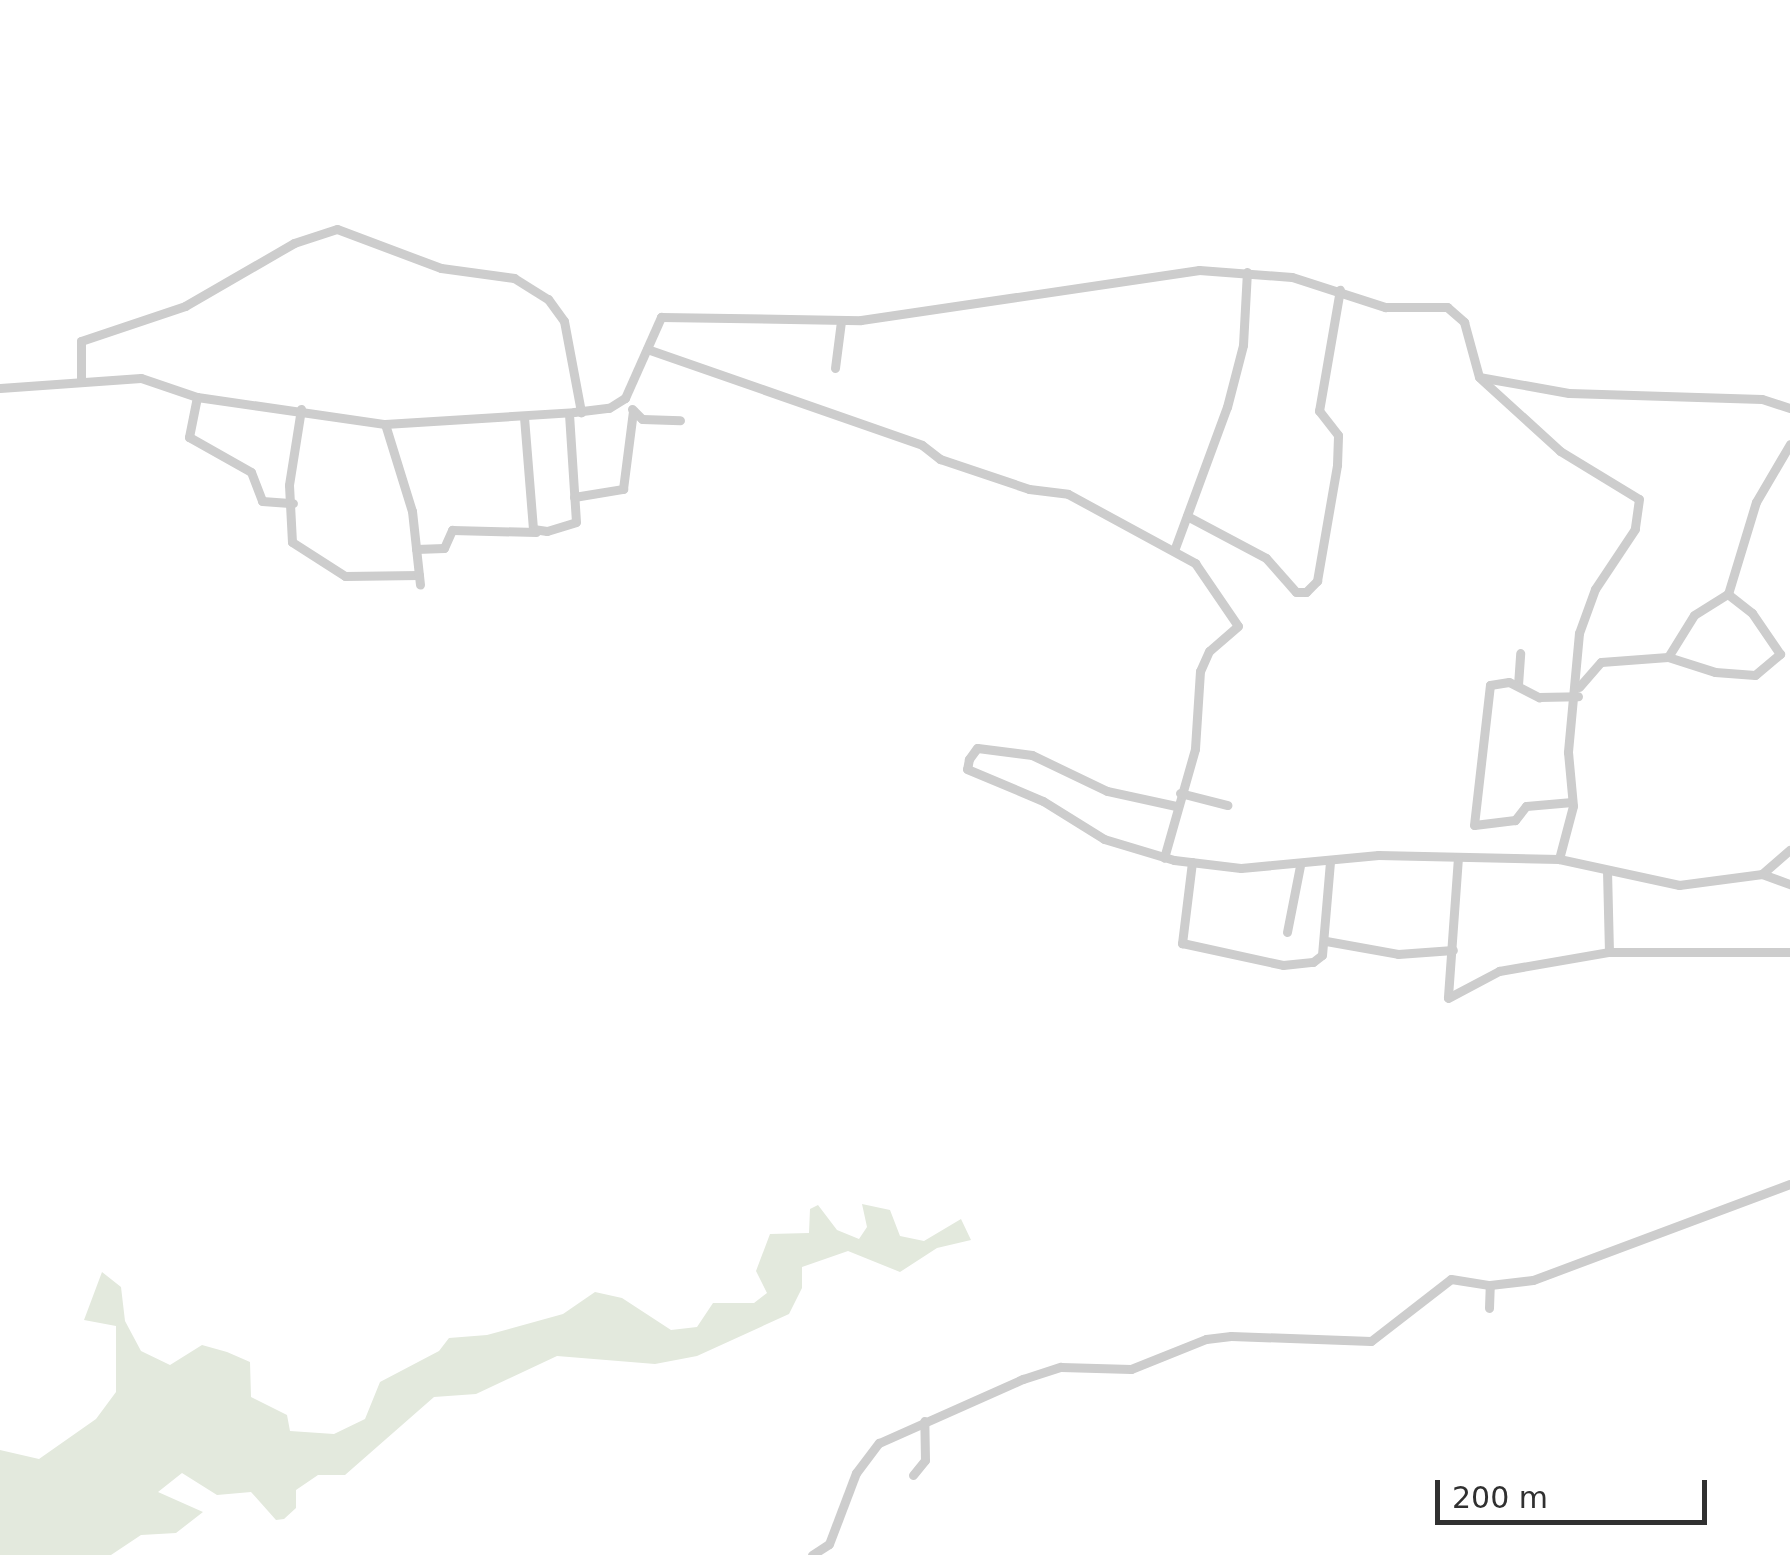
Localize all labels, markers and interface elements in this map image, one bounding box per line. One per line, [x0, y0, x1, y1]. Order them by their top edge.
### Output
scale bar [1440, 1460, 1712, 1522]
text: 200 m [1452, 1480, 1548, 1515]

